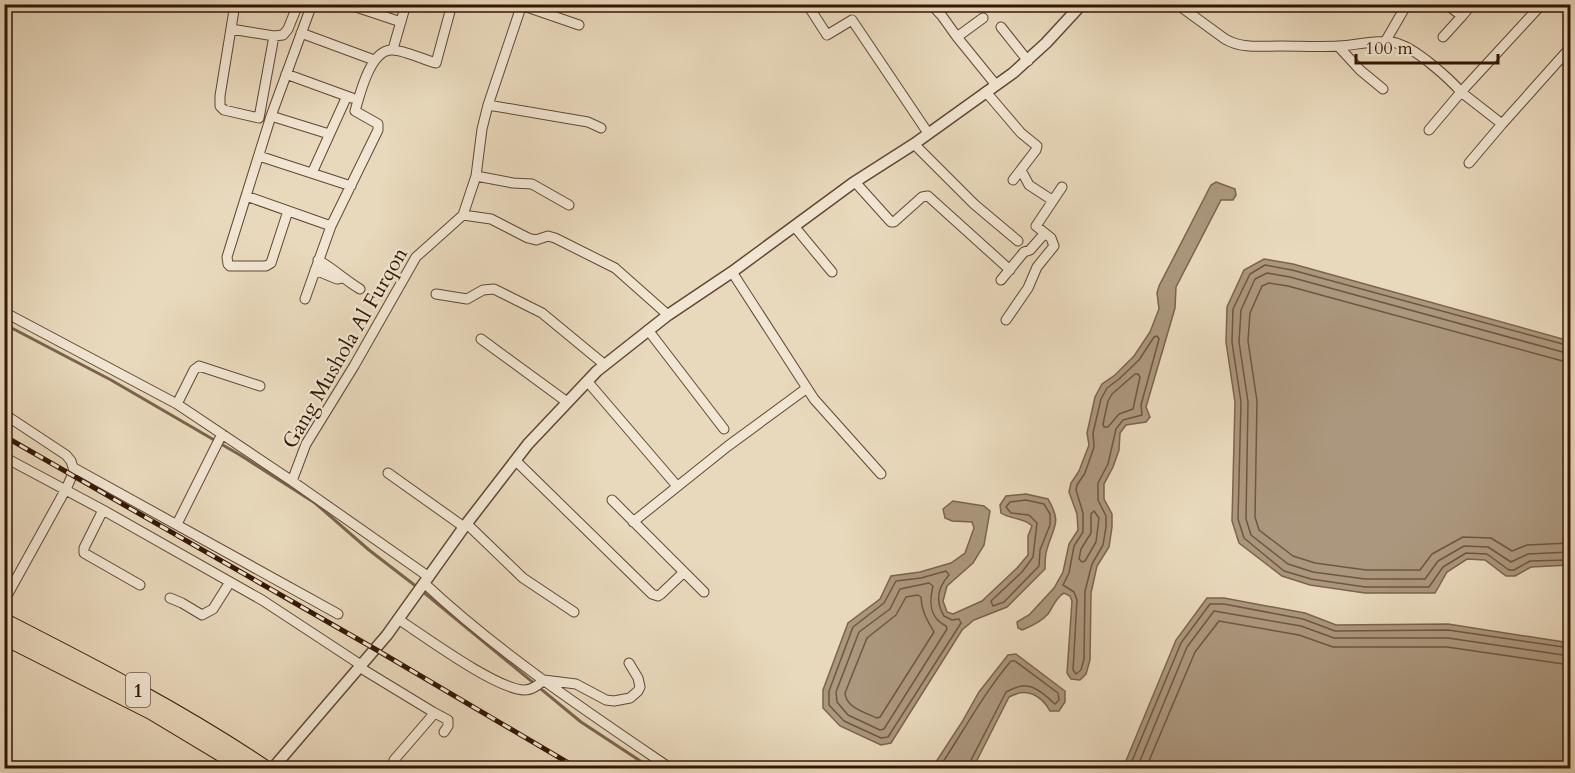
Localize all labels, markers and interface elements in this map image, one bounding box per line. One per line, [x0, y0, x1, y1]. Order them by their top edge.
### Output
scale bar [1356, 27, 1498, 65]
text: 100 m [1365, 36, 1413, 61]
street label: Gang Mushola Al Furqon [275, 242, 415, 454]
road number: 1 [126, 673, 150, 707]

